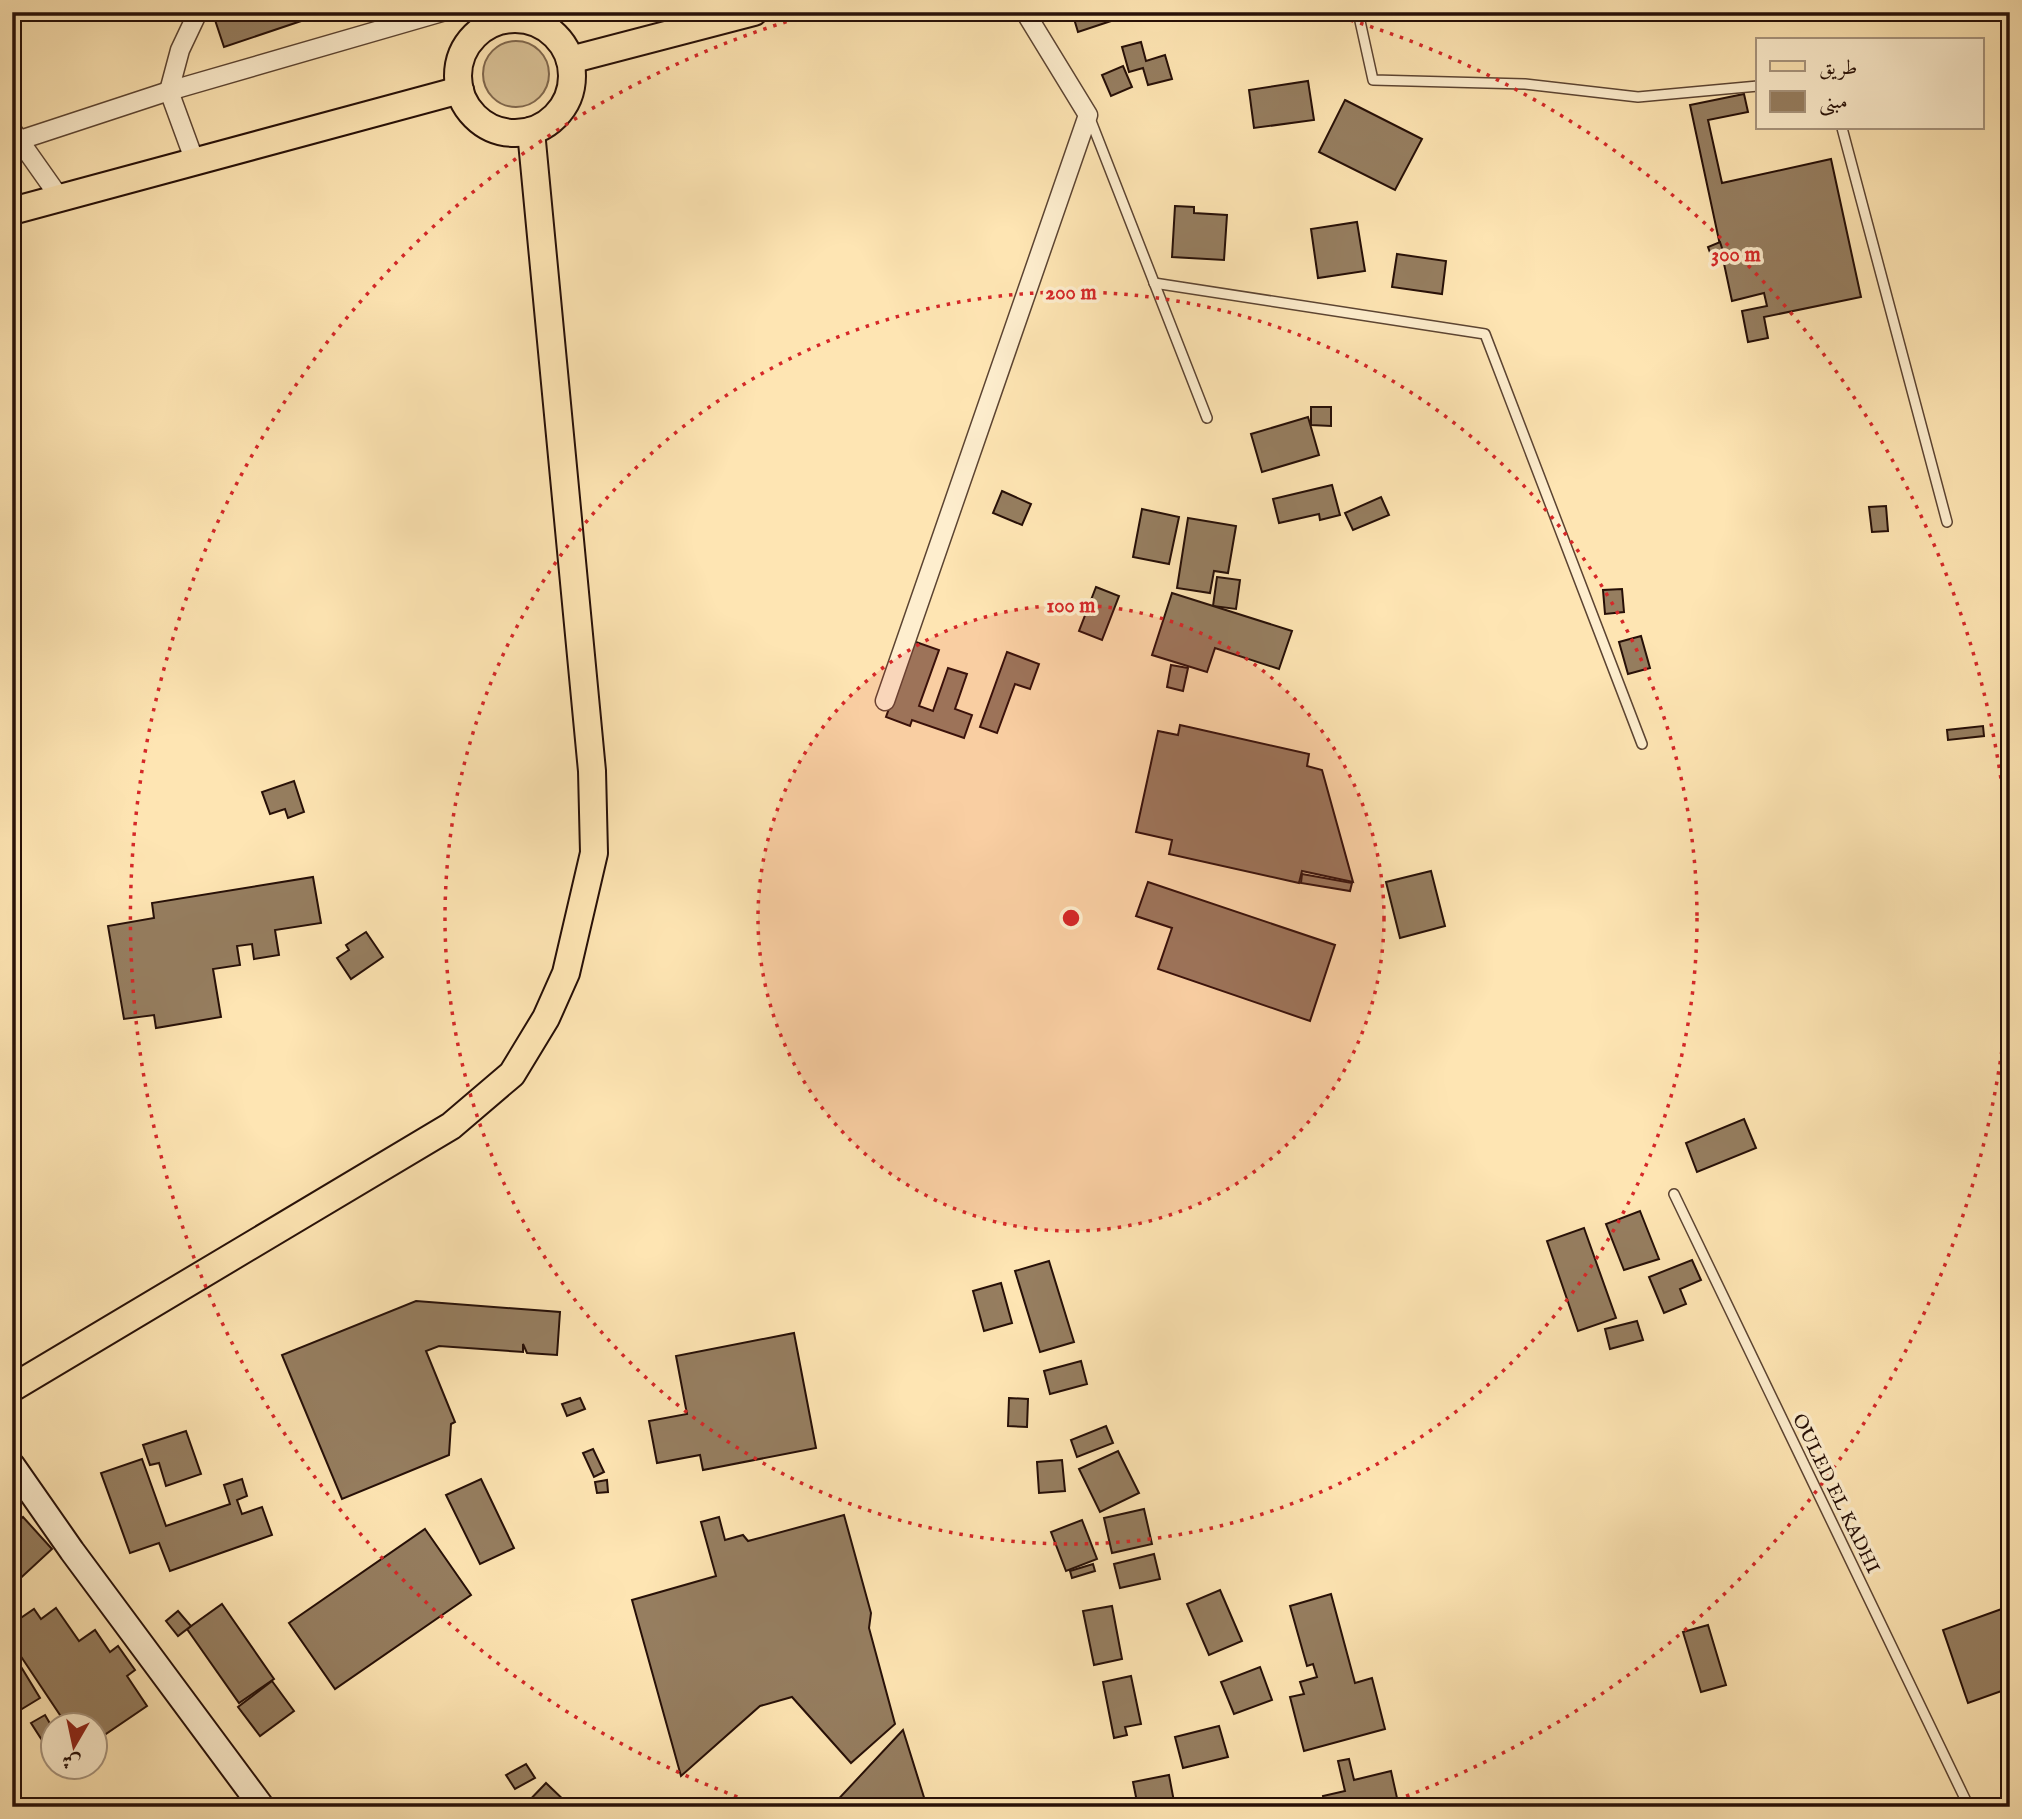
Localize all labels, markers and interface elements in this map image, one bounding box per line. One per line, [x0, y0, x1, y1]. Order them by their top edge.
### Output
legend [1756, 38, 1983, 130]
text: طريق [1819, 55, 1857, 82]
text: مبنى [1819, 89, 1848, 116]
text: 300 m [1711, 242, 1761, 269]
text: 200 m [1045, 280, 1097, 307]
text: 100 m [1046, 593, 1096, 620]
centre of rings [1059, 906, 1083, 930]
street label: OULED EL KADHI [1786, 1410, 1884, 1578]
north arrow [38, 1710, 108, 1780]
text: ش [60, 1747, 83, 1774]

